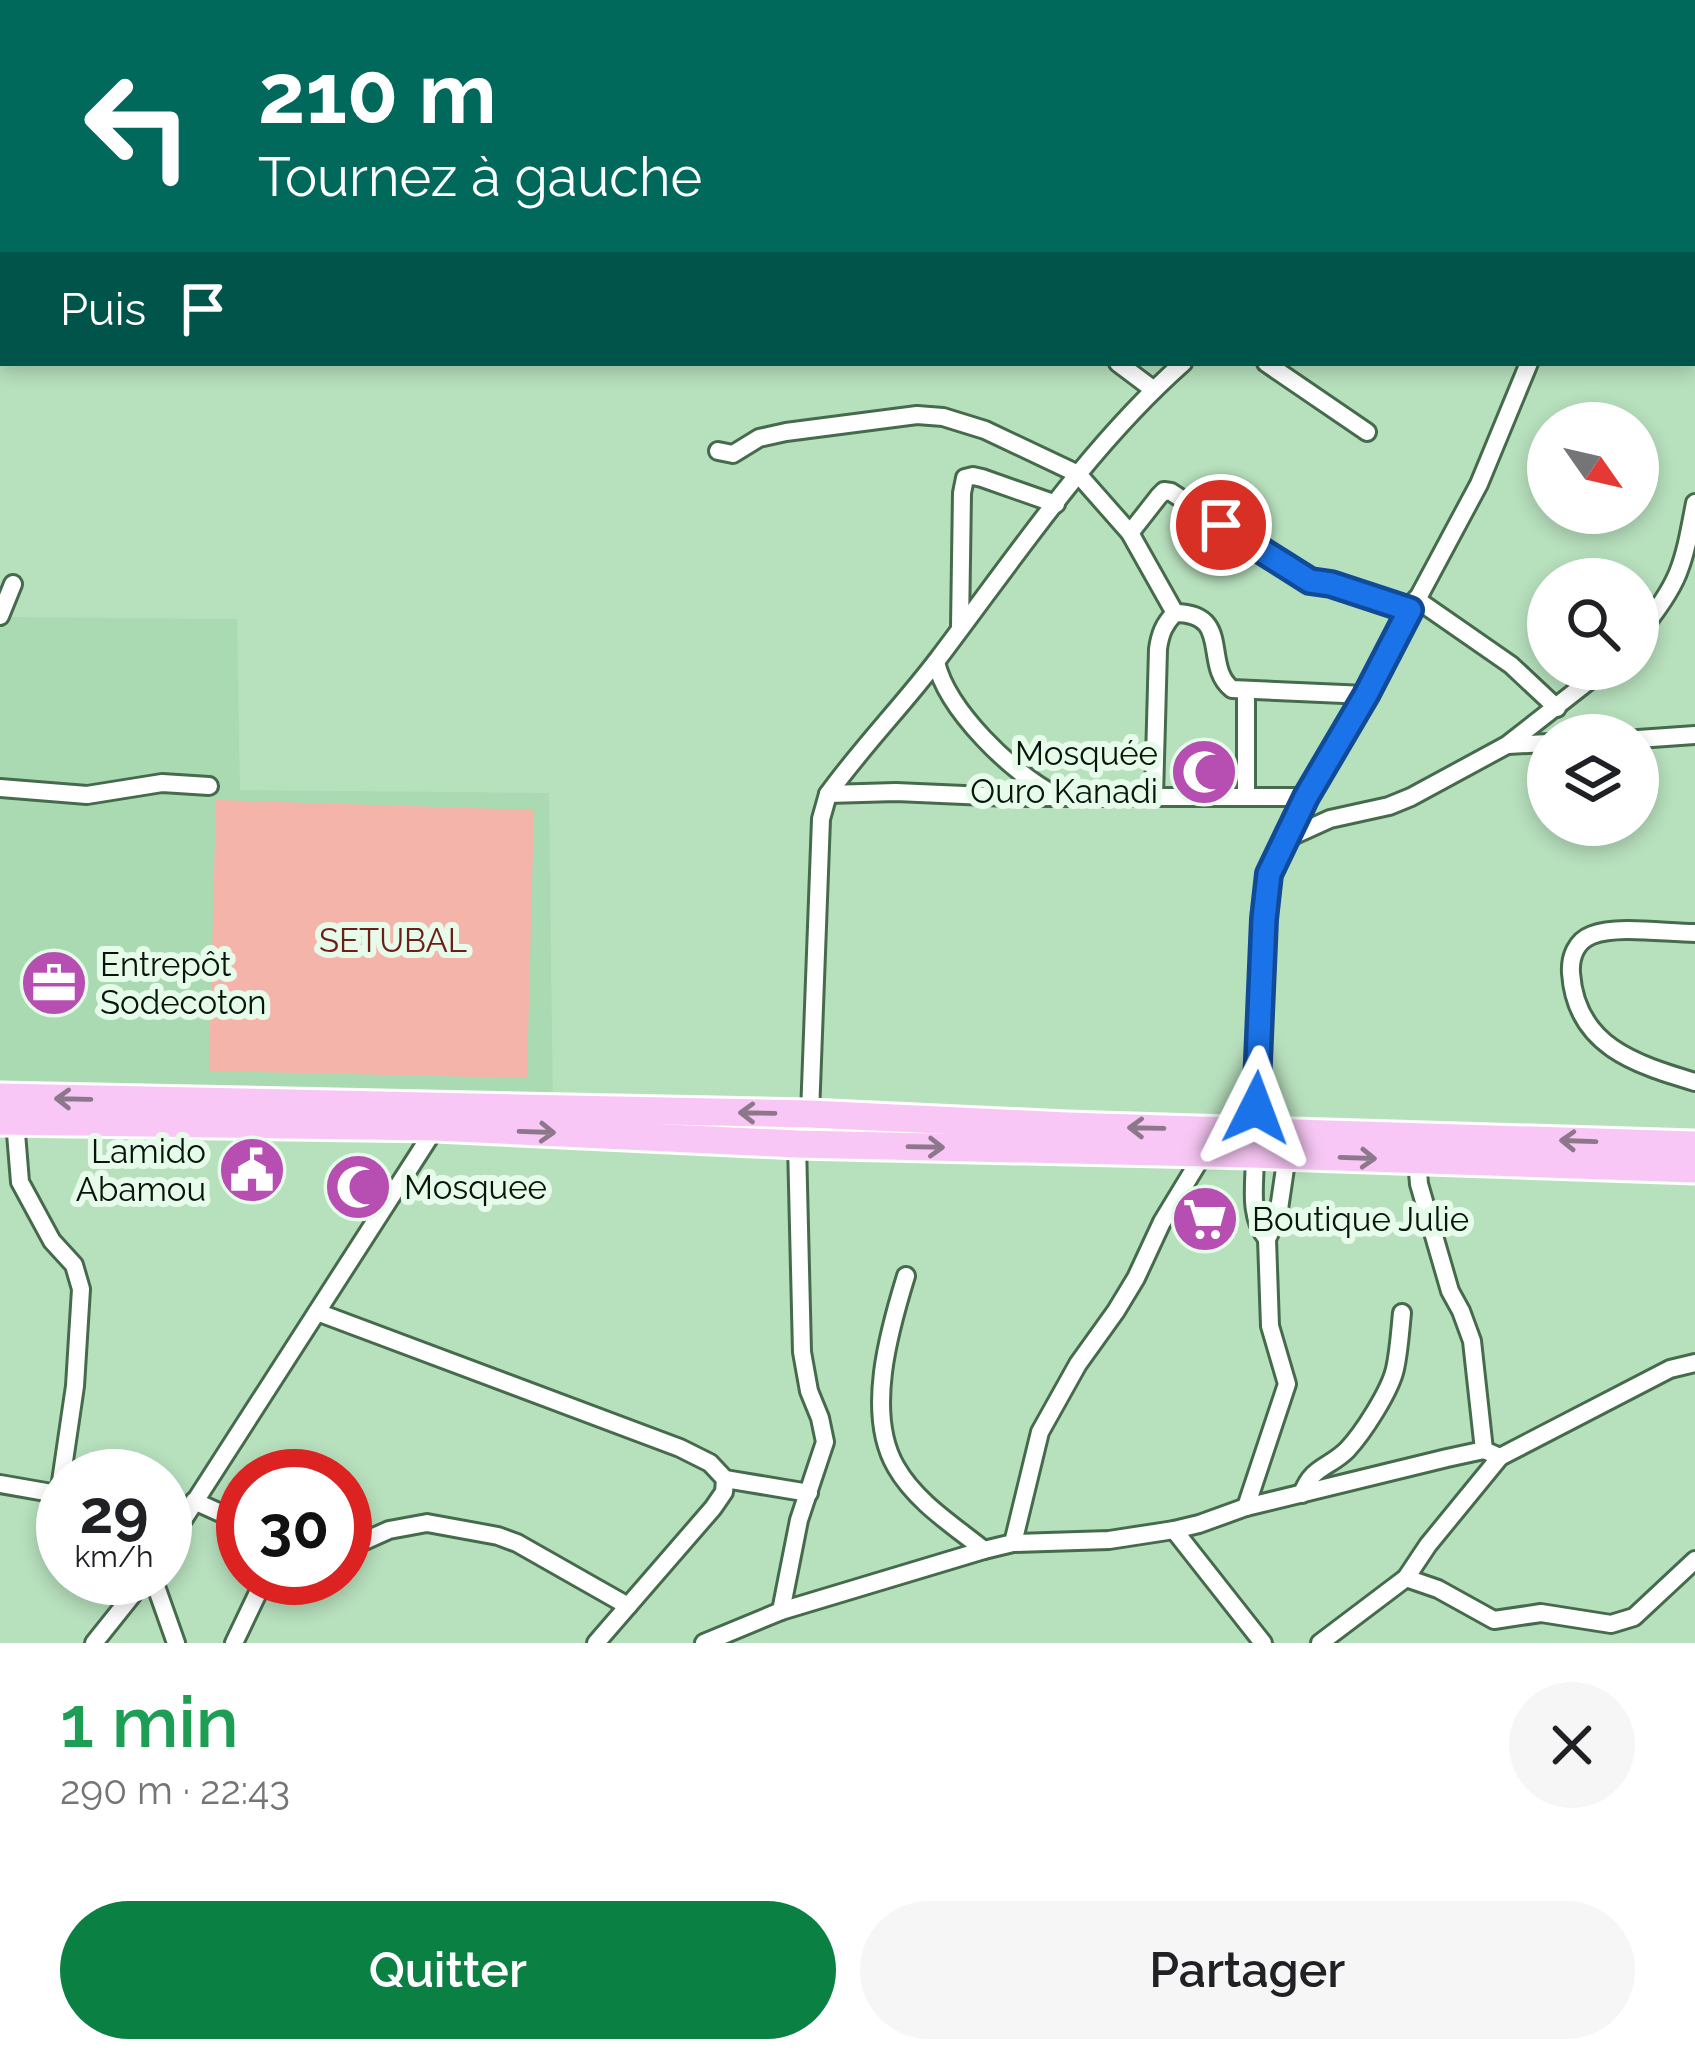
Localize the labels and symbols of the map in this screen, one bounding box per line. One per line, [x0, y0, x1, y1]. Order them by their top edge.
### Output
north arrow [1527, 402, 1659, 534]
pin [1170, 474, 1272, 576]
place label: Mosquée Ouro Kanadi [970, 734, 1158, 811]
mosque icon: Mosquée Ouro Kanadi [1169, 737, 1239, 807]
park label: SETUBAL [319, 921, 467, 960]
place label: Entrepôt Sodecoton [100, 945, 267, 1022]
office icon: Entrepôt Sodecoton [19, 948, 89, 1018]
position arrow [1193, 1045, 1319, 1171]
one-way arrow [54, 1088, 93, 1110]
one-way arrow [738, 1101, 777, 1124]
one-way arrow [1127, 1116, 1166, 1139]
one-way arrow [517, 1120, 556, 1143]
one-way arrow [1559, 1129, 1598, 1152]
place label: Lamido Abamou [76, 1132, 206, 1209]
public building icon: Lamido Abamou [217, 1135, 287, 1205]
one-way arrow [906, 1136, 945, 1158]
one-way arrow [1338, 1146, 1377, 1169]
mosque icon: Mosquee [323, 1152, 393, 1222]
place label: Mosquee [404, 1168, 547, 1207]
supermarket icon: Boutique Julie [1170, 1184, 1240, 1254]
place label: Boutique Julie [1252, 1200, 1469, 1239]
speed limit sign: 30 [216, 1449, 372, 1605]

